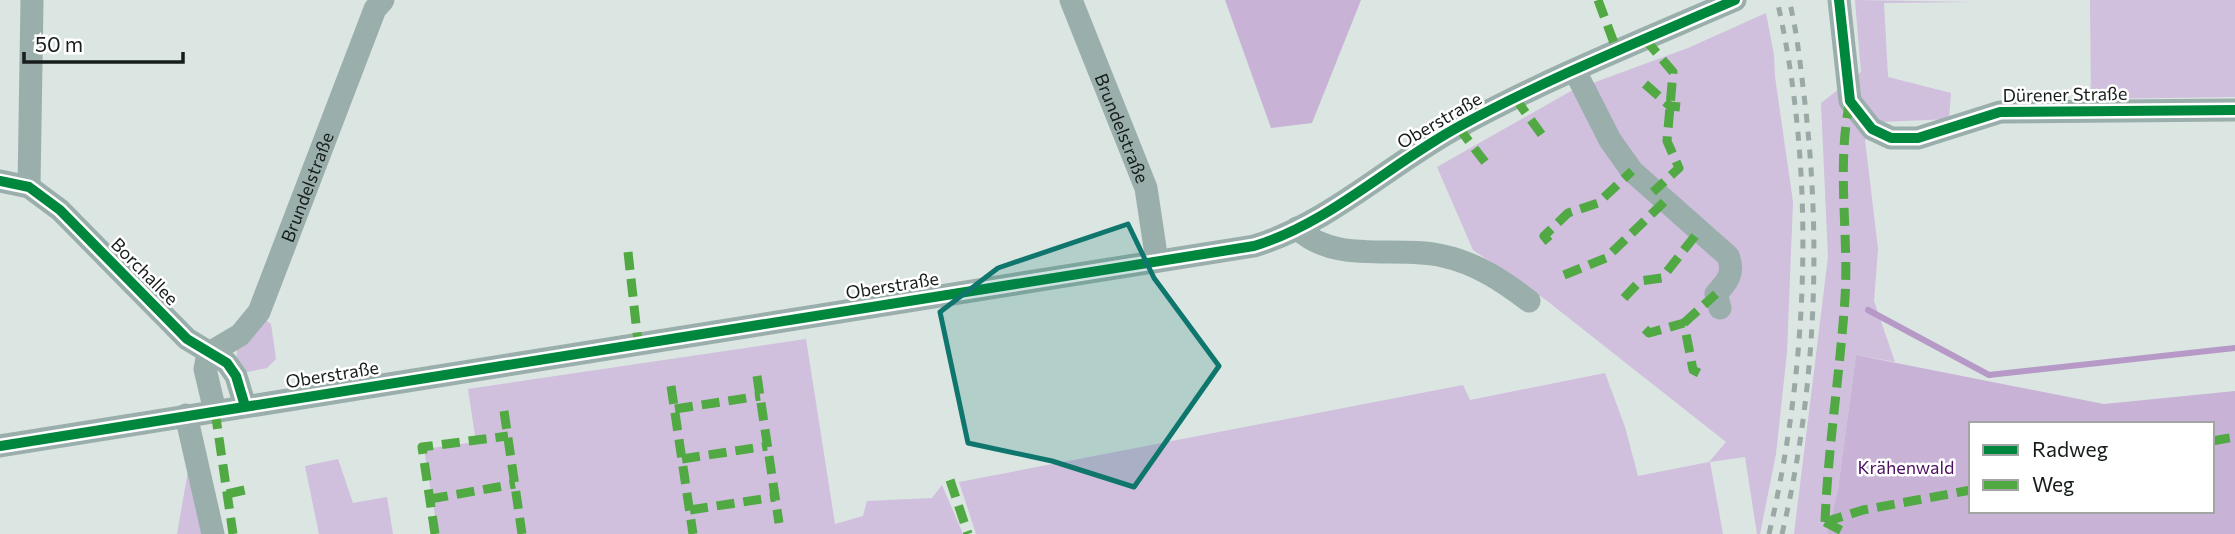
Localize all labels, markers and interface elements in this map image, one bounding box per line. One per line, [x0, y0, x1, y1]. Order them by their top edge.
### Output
scale bar [24, 21, 184, 65]
text: 50 m [35, 31, 83, 56]
street label: Brundelstraße [1090, 70, 1154, 186]
street label: Dürener Straße [2002, 82, 2128, 106]
street label: Oberstraße [1393, 87, 1485, 153]
street label: Brundelstraße [276, 129, 338, 245]
street label: Borchallee [107, 233, 183, 309]
street label: Oberstraße [844, 267, 940, 303]
street label: Oberstraße [284, 356, 380, 392]
legend [1969, 422, 2214, 513]
text: Radweg [2032, 436, 2108, 461]
park label: Krähenwald [1858, 456, 1954, 478]
text: Weg [2032, 471, 2074, 496]

